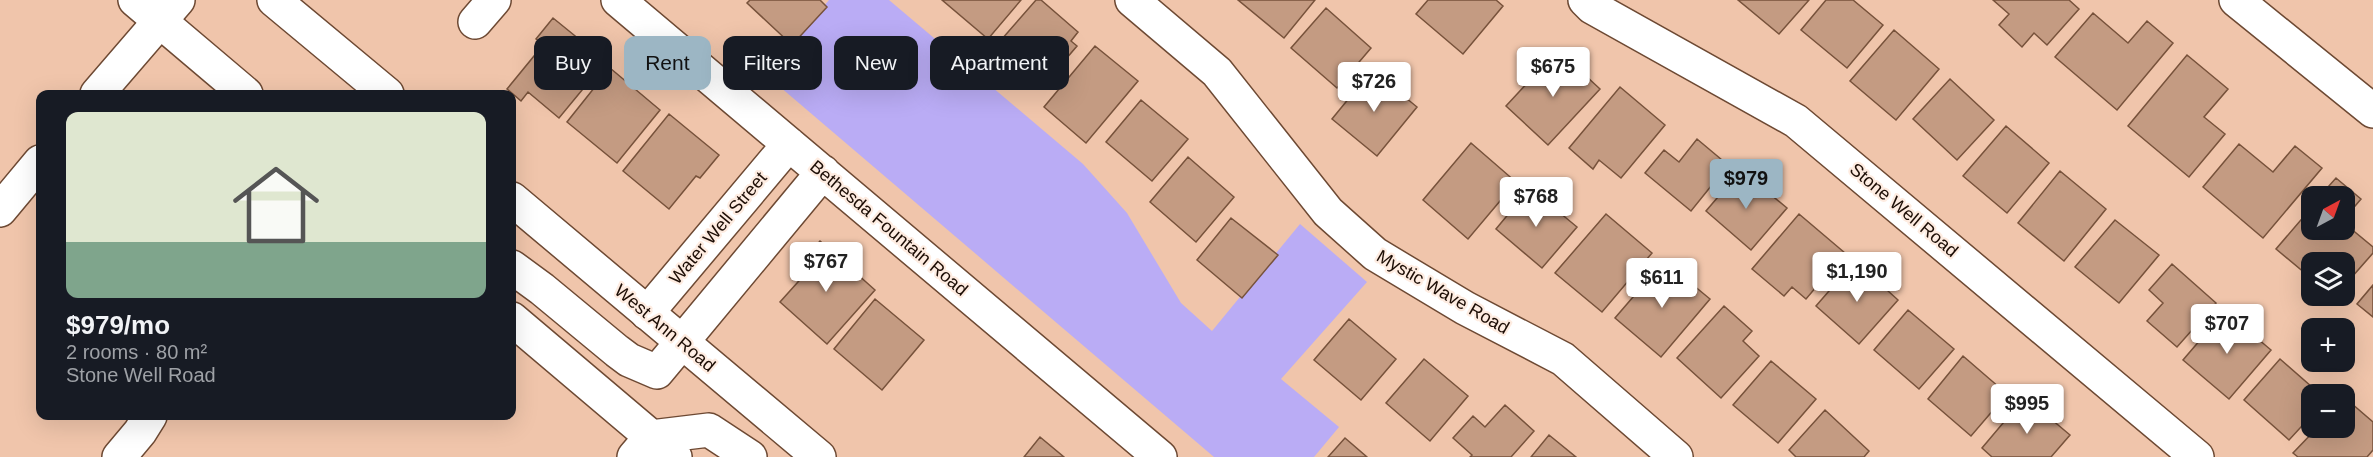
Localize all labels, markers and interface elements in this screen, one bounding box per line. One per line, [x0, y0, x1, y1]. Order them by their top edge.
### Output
chip: Buy [534, 36, 612, 90]
chip: Rent [624, 36, 711, 90]
chip: Filters [723, 36, 822, 90]
chip: New [834, 36, 918, 90]
chip: Apartment [930, 36, 1069, 90]
pin: $675 [1517, 47, 1589, 98]
text: $675 [1531, 55, 1575, 77]
pin: $726 [1338, 62, 1410, 113]
text: $726 [1352, 70, 1396, 92]
icon: home [222, 151, 330, 259]
street label: Bethesda Fountain Road [806, 156, 972, 300]
pin: $979 [1710, 159, 1782, 210]
street label: Stone Well Road [1846, 159, 1962, 261]
text: $979 [1724, 167, 1768, 189]
street label: Water Well Street [665, 168, 771, 288]
pin: $768 [1500, 177, 1572, 228]
text: $768 [1514, 185, 1558, 207]
north arrow [2301, 186, 2355, 240]
map controls [2301, 186, 2355, 438]
pin: $767 [790, 242, 862, 293]
street label: Mystic Wave Road [1373, 246, 1513, 338]
text: $767 [804, 250, 848, 272]
pin: $1,190 [1808, 252, 1906, 303]
button: layers [2301, 252, 2355, 306]
pin: $611 [1626, 258, 1698, 309]
text: $1,190 [1826, 260, 1888, 282]
text: $611 [1640, 266, 1684, 288]
street label: West Ann Road [611, 280, 719, 376]
pin: $707 [2191, 304, 2263, 355]
text: $979/mo [66, 310, 170, 340]
text: $707 [2205, 312, 2249, 334]
button: + [2301, 318, 2355, 372]
text: 2 rooms · 80 m² [66, 341, 207, 363]
text: Stone Well Road [66, 364, 216, 386]
pin: $995 [1991, 384, 2063, 435]
button: − [2301, 384, 2355, 438]
text: $995 [2005, 392, 2049, 414]

